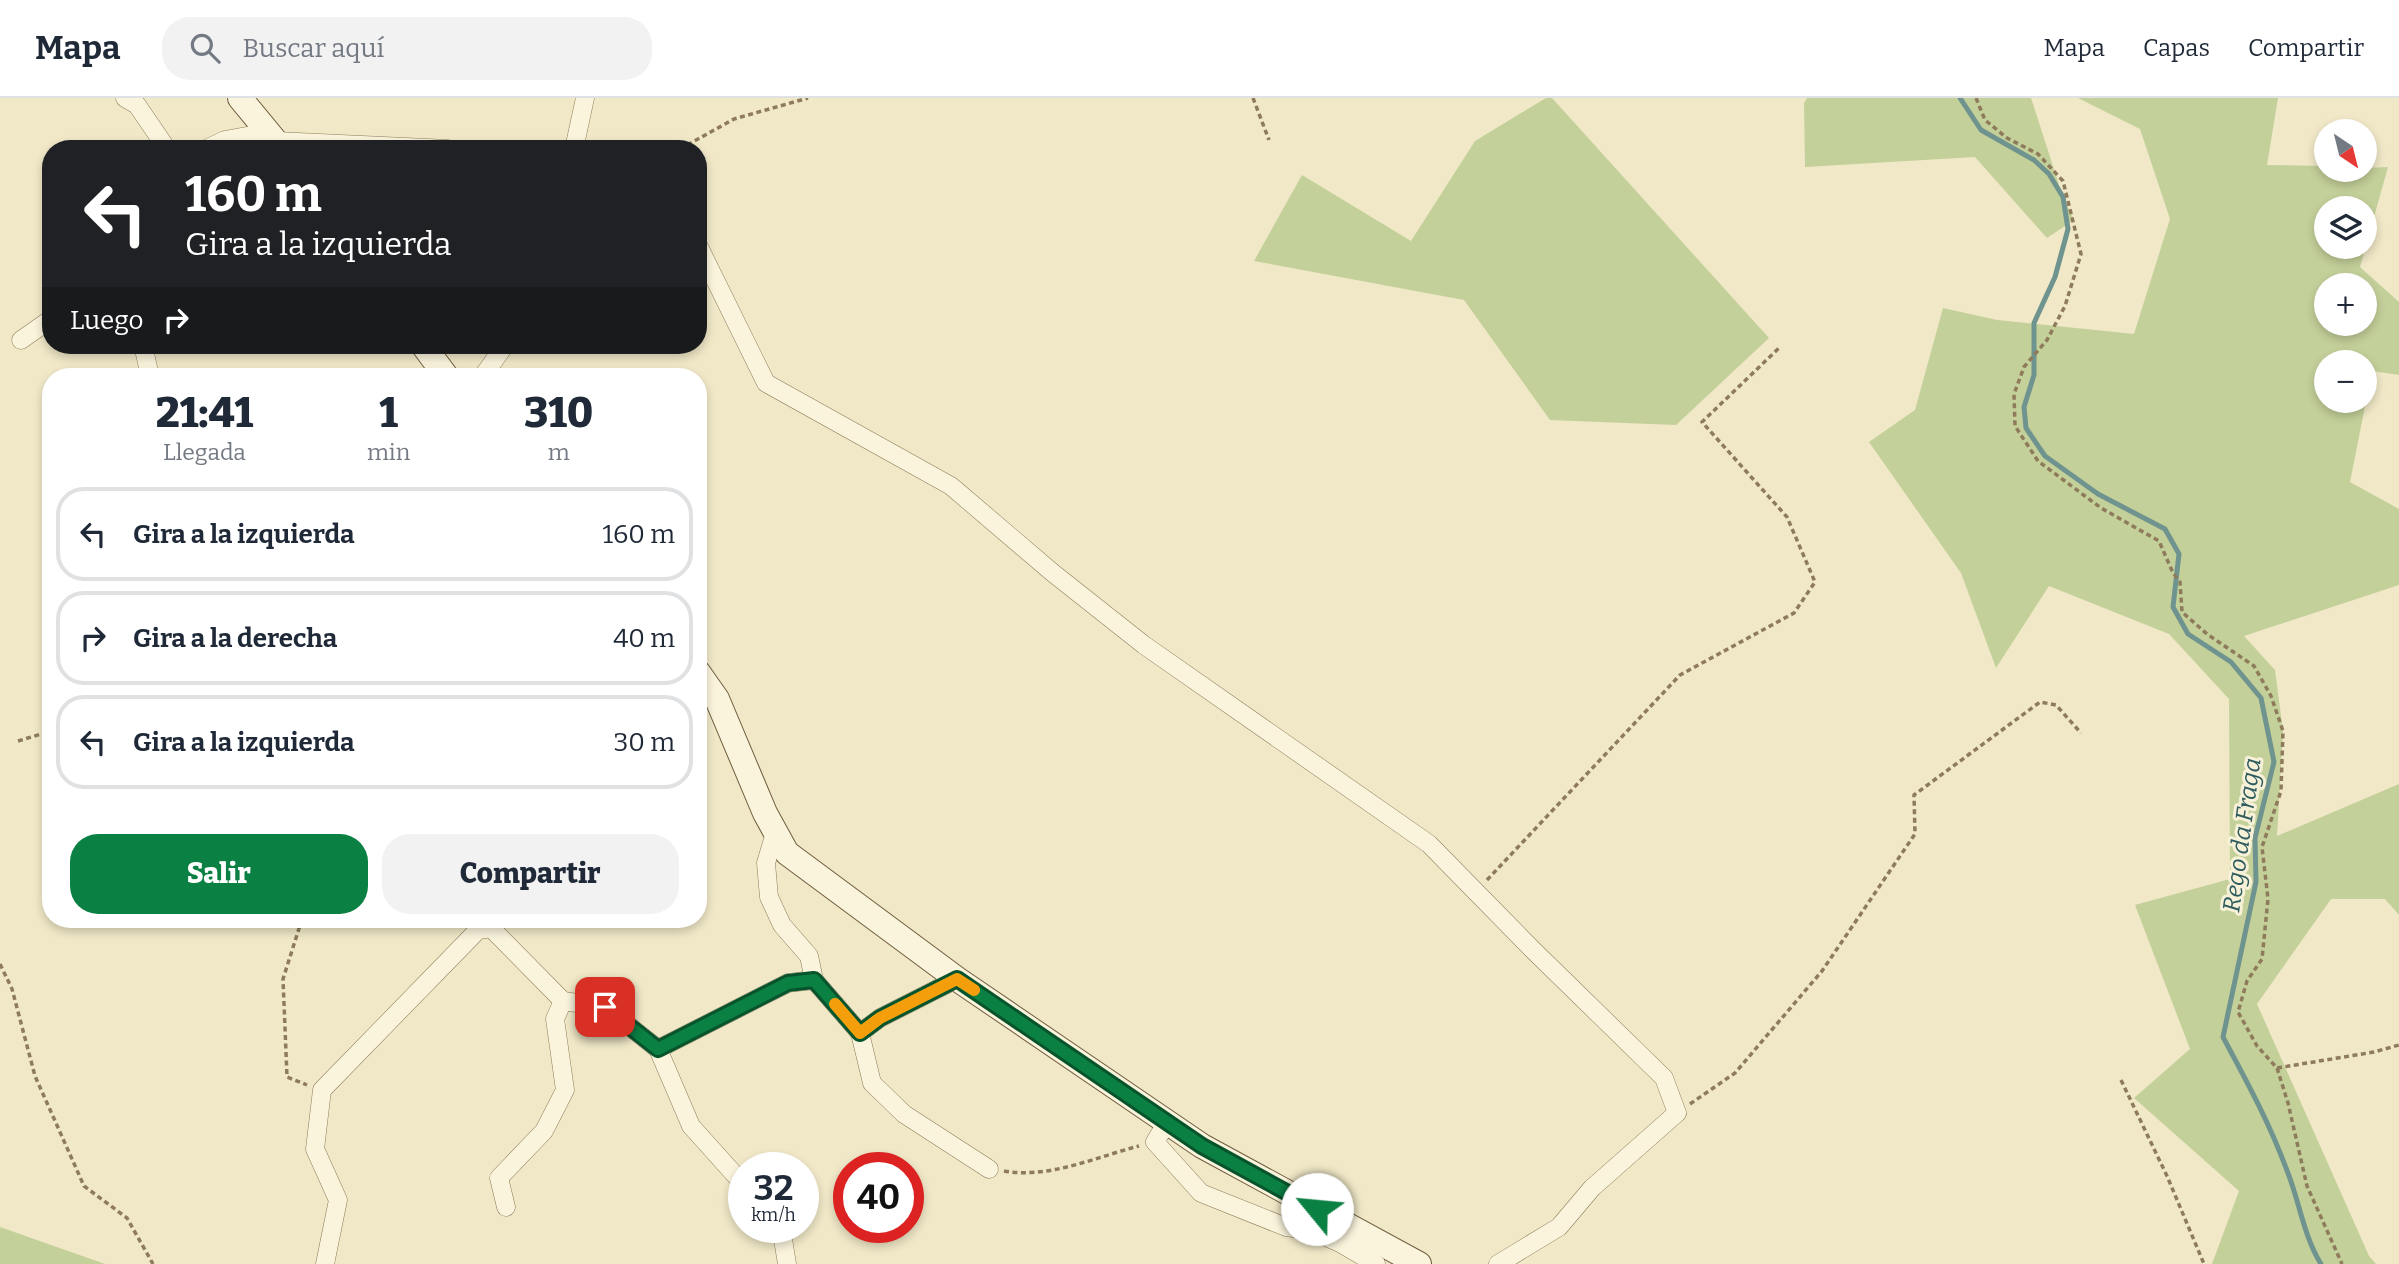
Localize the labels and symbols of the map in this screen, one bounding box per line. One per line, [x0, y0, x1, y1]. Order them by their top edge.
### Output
north arrow [2314, 119, 2376, 182]
water label: Rego da Fraga [2217, 756, 2267, 914]
pin [575, 977, 635, 1037]
speed limit sign: 40 [833, 1152, 924, 1243]
position arrow [1280, 1172, 1354, 1246]

